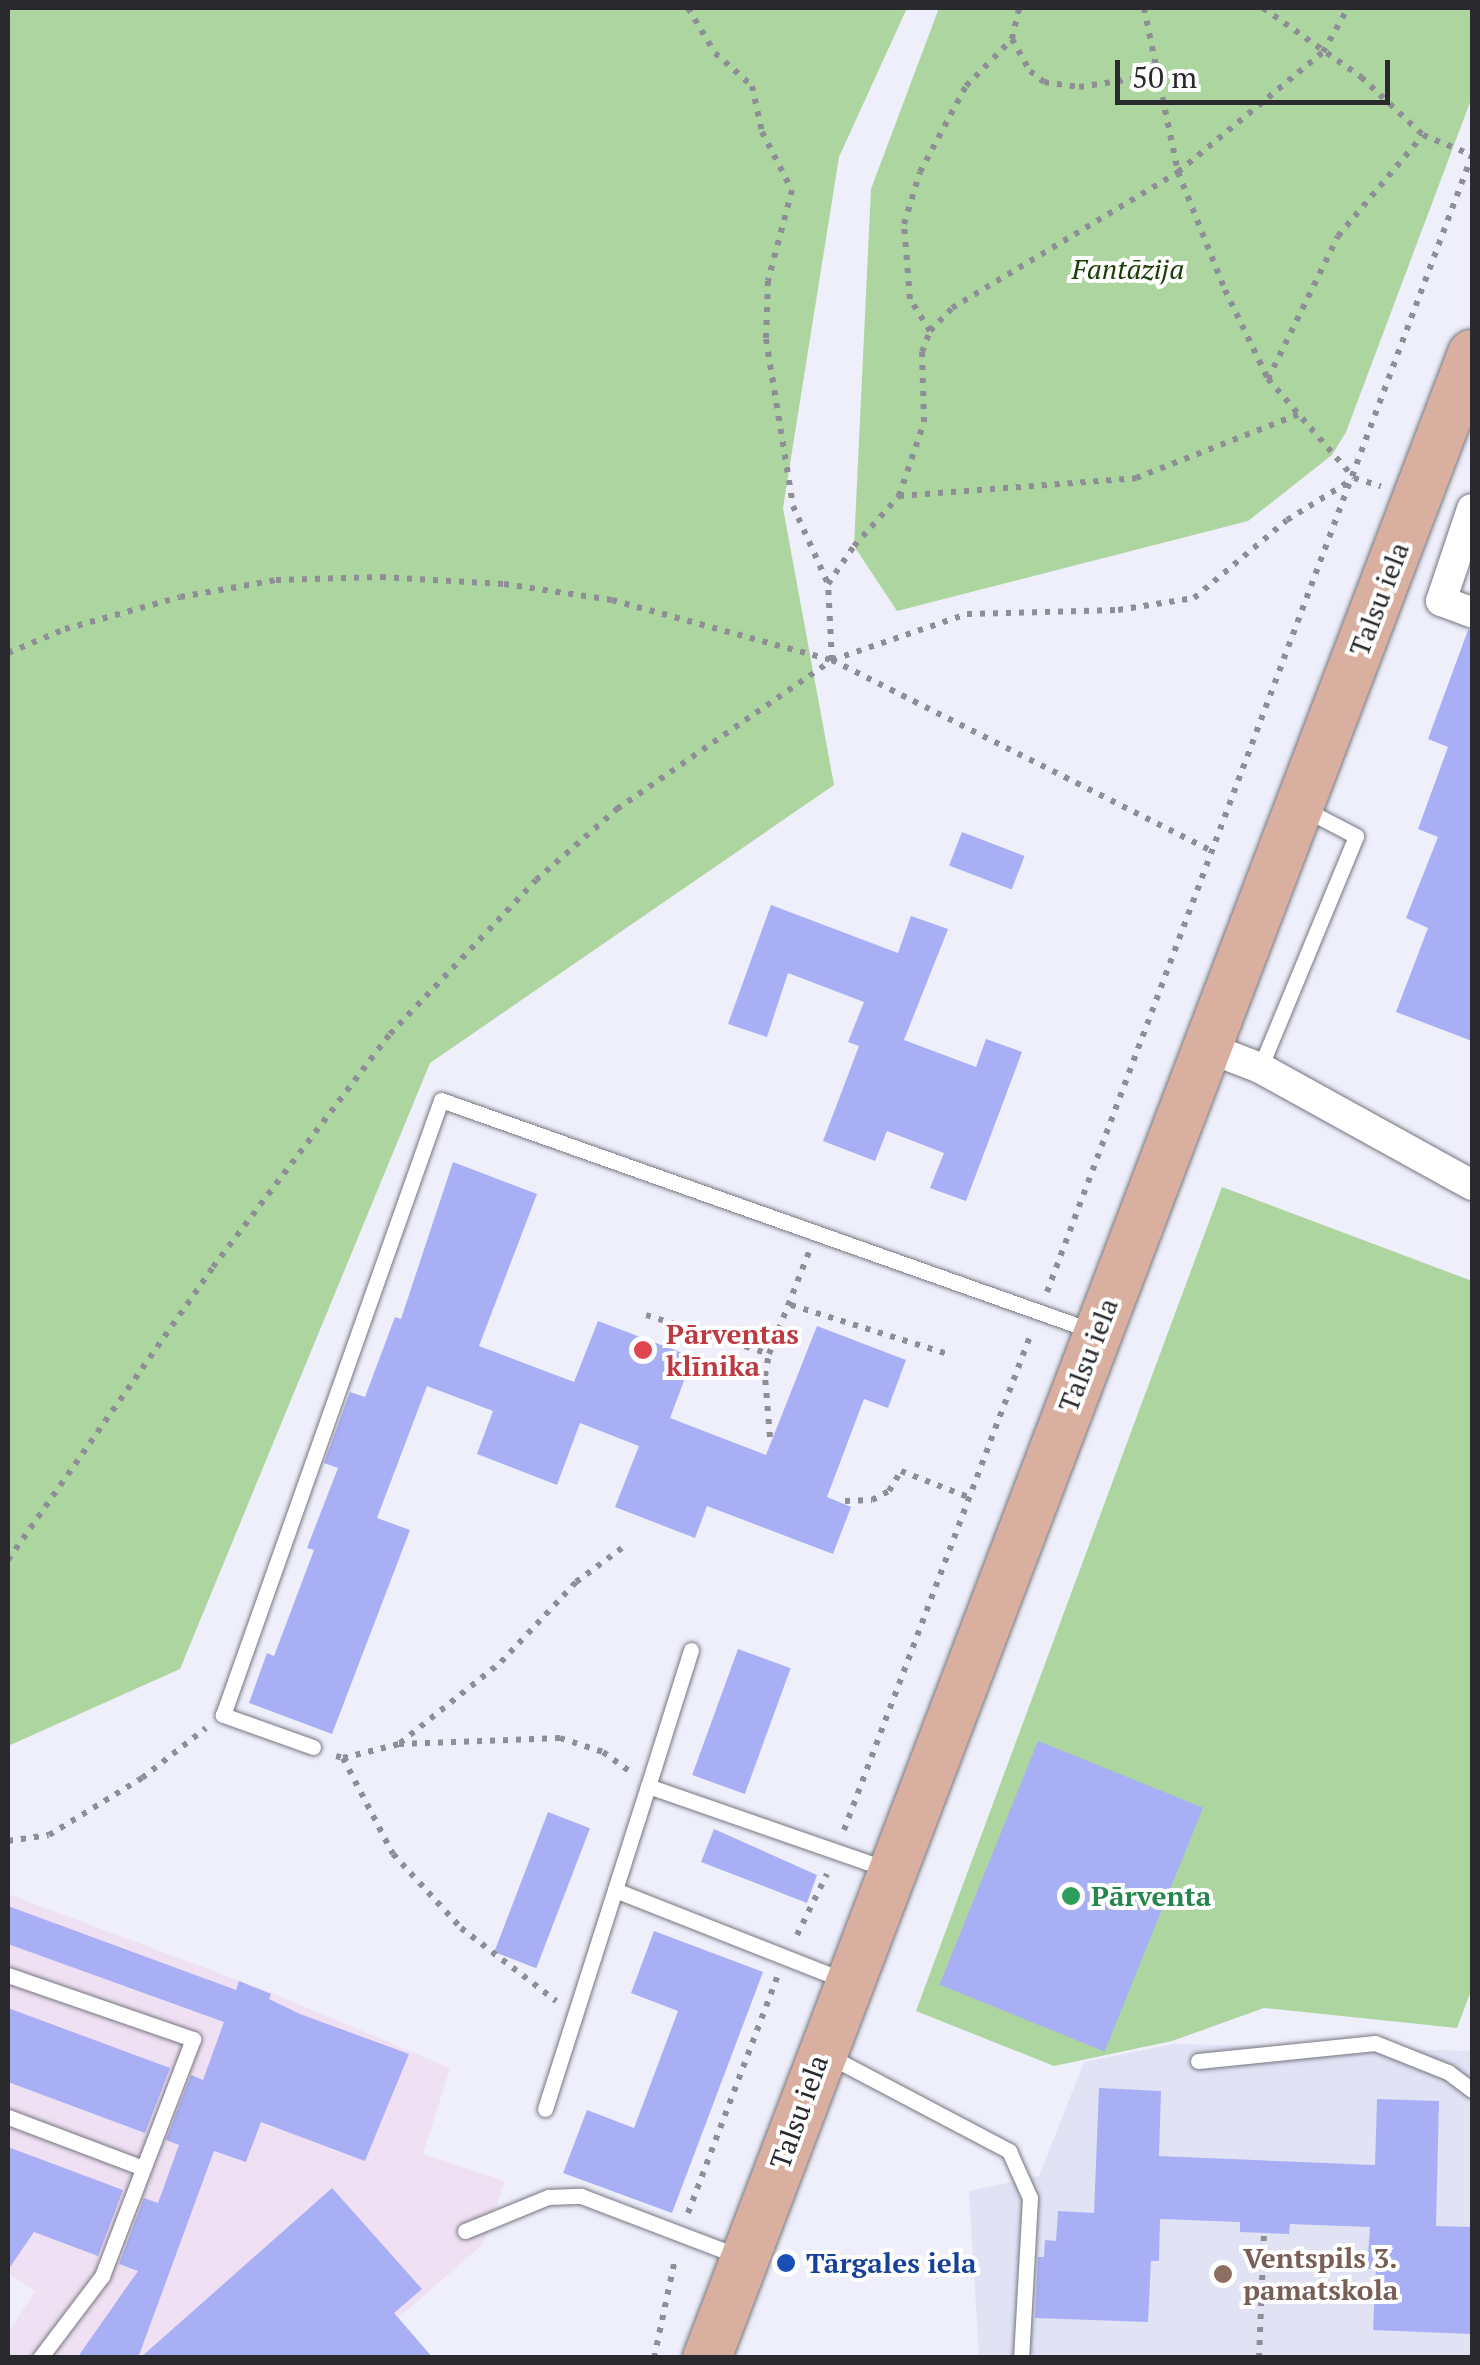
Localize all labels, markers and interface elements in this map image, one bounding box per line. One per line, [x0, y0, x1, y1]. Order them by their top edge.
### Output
scale bar [1120, 40, 1395, 102]
text: 50 m [1132, 57, 1197, 97]
park label: Fantāzija [1072, 252, 1184, 286]
street label: Talsu iela [1342, 537, 1416, 661]
street label: Talsu iela [1051, 1293, 1125, 1417]
place label: Pārventas klīnika [666, 1317, 799, 1383]
marker: Pārventas klīnika [630, 1337, 656, 1363]
place label: Pārventa [1091, 1879, 1211, 1913]
marker: Pārventa [1060, 1885, 1082, 1907]
street label: Talsu iela [763, 2050, 835, 2174]
place label: Ventspils 3. pamatskola [1243, 2241, 1398, 2307]
place label: Tārgales iela [806, 2246, 977, 2280]
marker: Tārgales iela [775, 2252, 797, 2274]
marker: Ventspils 3. pamatskola [1212, 2263, 1234, 2285]

